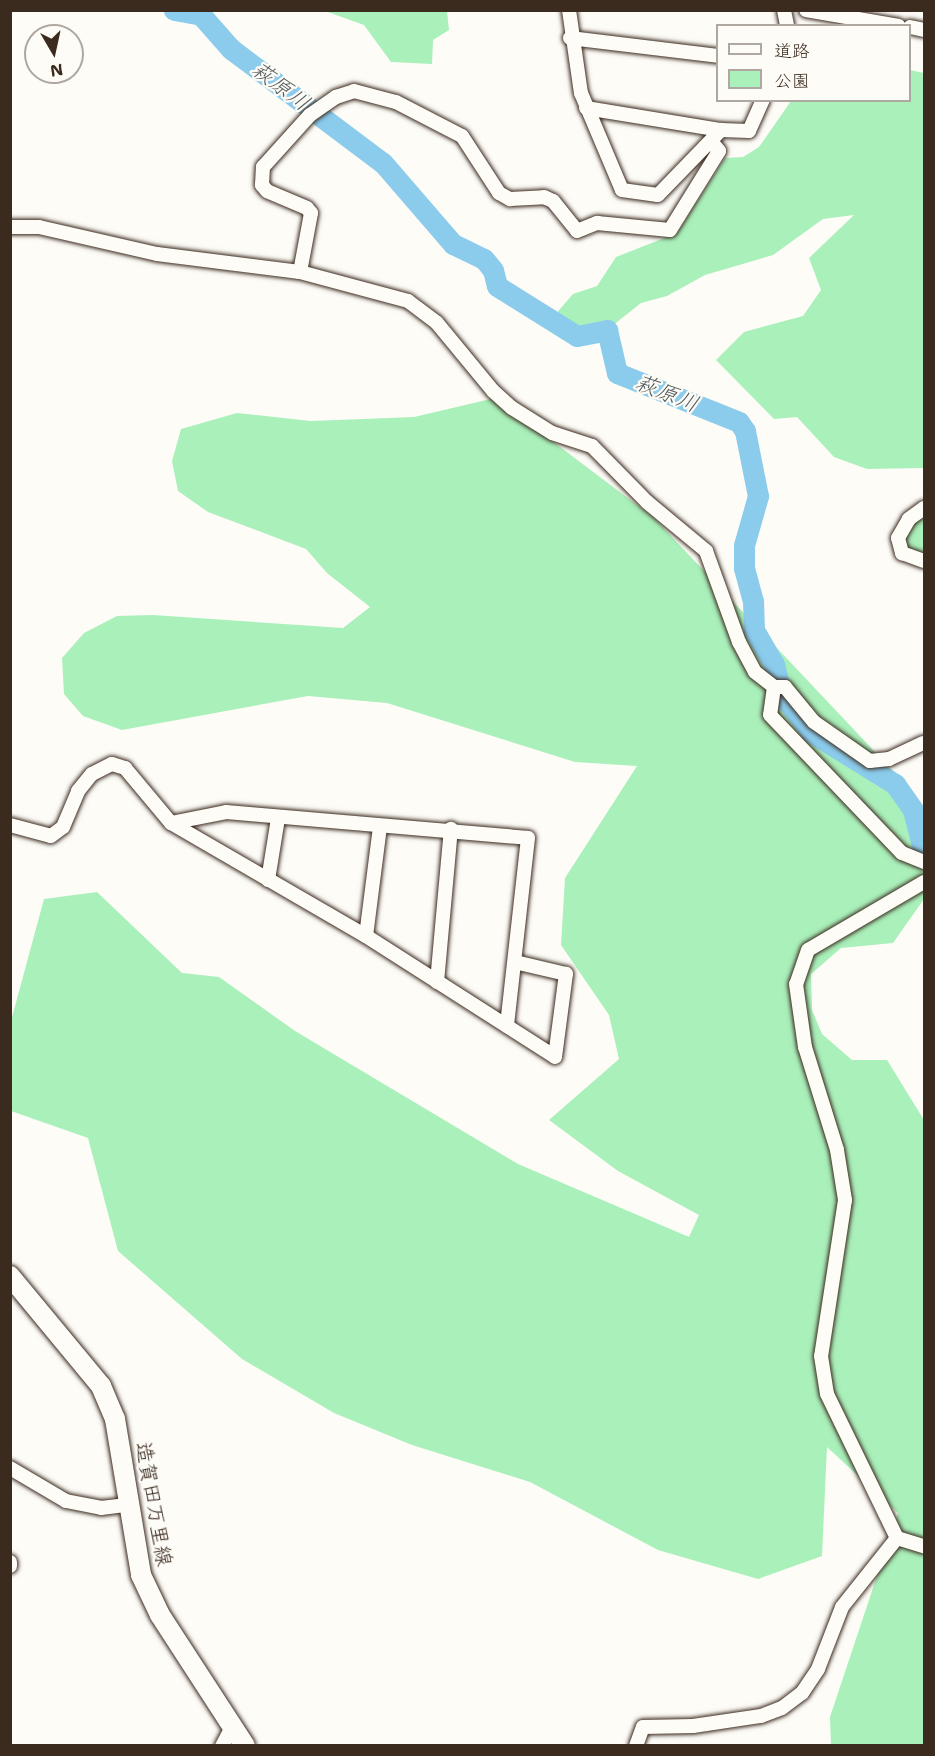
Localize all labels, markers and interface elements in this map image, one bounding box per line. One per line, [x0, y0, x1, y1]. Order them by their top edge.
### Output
north arrow [24, 24, 84, 84]
legend [716, 24, 911, 102]
text: 道路 [774, 39, 810, 63]
water label: 萩原川 [247, 56, 315, 116]
text: N [49, 59, 64, 82]
text: 公園 [774, 69, 810, 93]
water label: 萩原川 [631, 368, 703, 418]
street label: 造賀田万里線 [131, 1440, 177, 1568]

